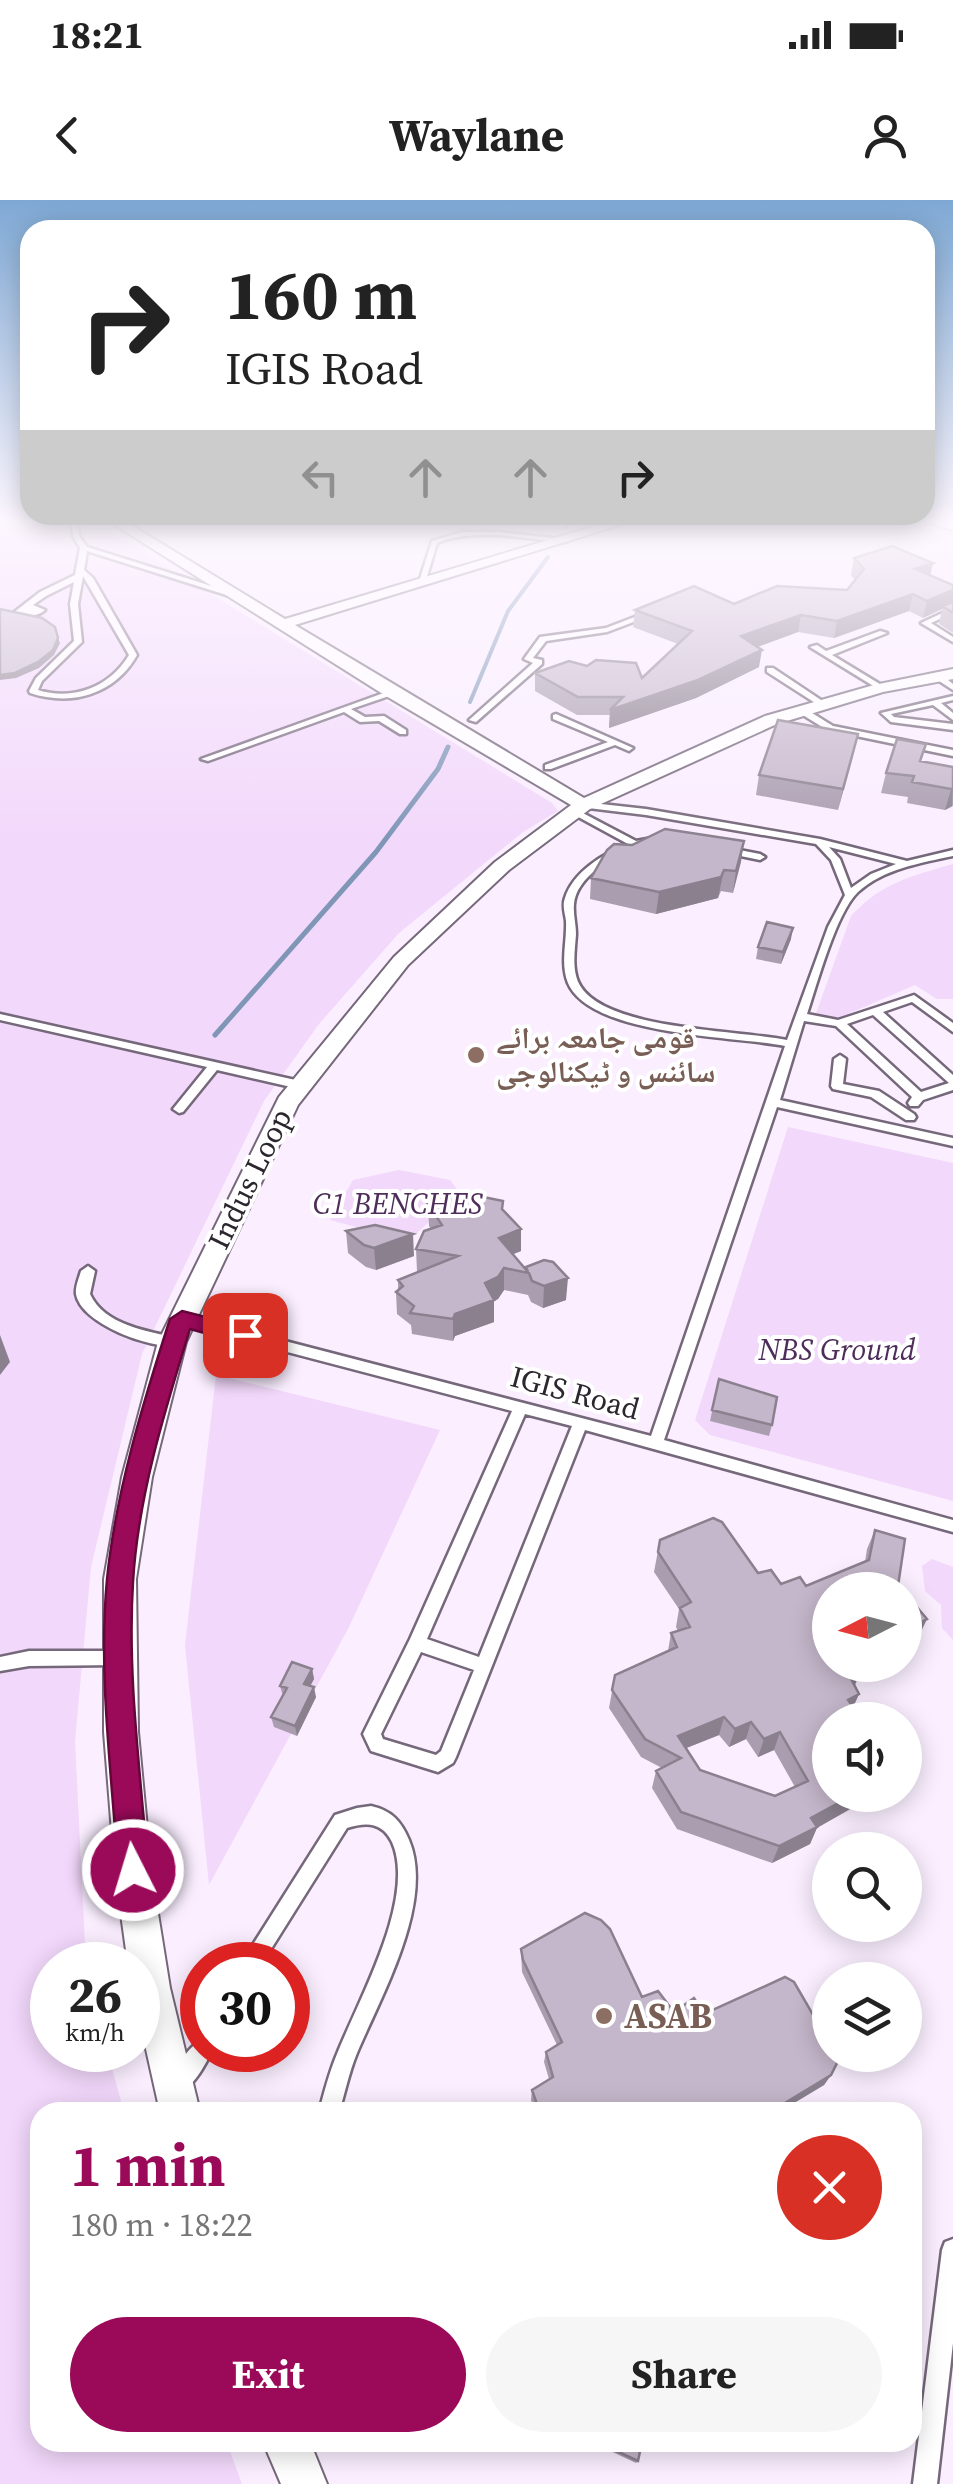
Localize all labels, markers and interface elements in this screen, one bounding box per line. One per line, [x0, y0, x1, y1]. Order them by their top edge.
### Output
text: 18:21 [50, 9, 144, 61]
text: Waylane [389, 104, 564, 166]
icon: back [40, 108, 95, 163]
icon: person [858, 108, 913, 163]
text: 160 m [225, 246, 417, 342]
icon: right [60, 260, 190, 390]
text: IGIS Road [225, 337, 423, 399]
icon: left [293, 450, 348, 505]
icon: ahead [398, 450, 453, 505]
icon: ahead [503, 450, 558, 505]
icon: right [608, 450, 663, 505]
place label: قومی جامعہ برائے سائنس و ٹیکنالوجی [496, 1017, 715, 1092]
marker: قومی جامعہ برائے سائنس و ٹیکنالوجی [465, 1044, 487, 1066]
street label: Indus Loop [198, 1102, 301, 1256]
park label: C1 BENCHES [313, 1183, 483, 1224]
pin [203, 1293, 288, 1378]
icon: arrive [218, 1308, 273, 1363]
park label: NBS Ground [757, 1329, 916, 1370]
street label: IGIS Road [506, 1356, 644, 1429]
north arrow [812, 1572, 922, 1682]
map controls [812, 1572, 922, 2072]
button: sound [812, 1702, 922, 1812]
position arrow [81, 1818, 185, 1922]
button: search [812, 1832, 922, 1942]
speed limit sign: 30 [180, 1942, 310, 2072]
text: 26 [68, 1960, 122, 2029]
button: layers [812, 1962, 922, 2072]
place label: ASAB [624, 1992, 712, 2040]
marker: ASAB [593, 2005, 615, 2027]
text: km/h [65, 2015, 125, 2049]
text: 1 min [70, 2124, 226, 2206]
button: close [777, 2135, 882, 2240]
text: 180 m · 18:22 [70, 2203, 252, 2247]
button: Exit [70, 2317, 466, 2432]
button: Share [486, 2317, 882, 2432]

